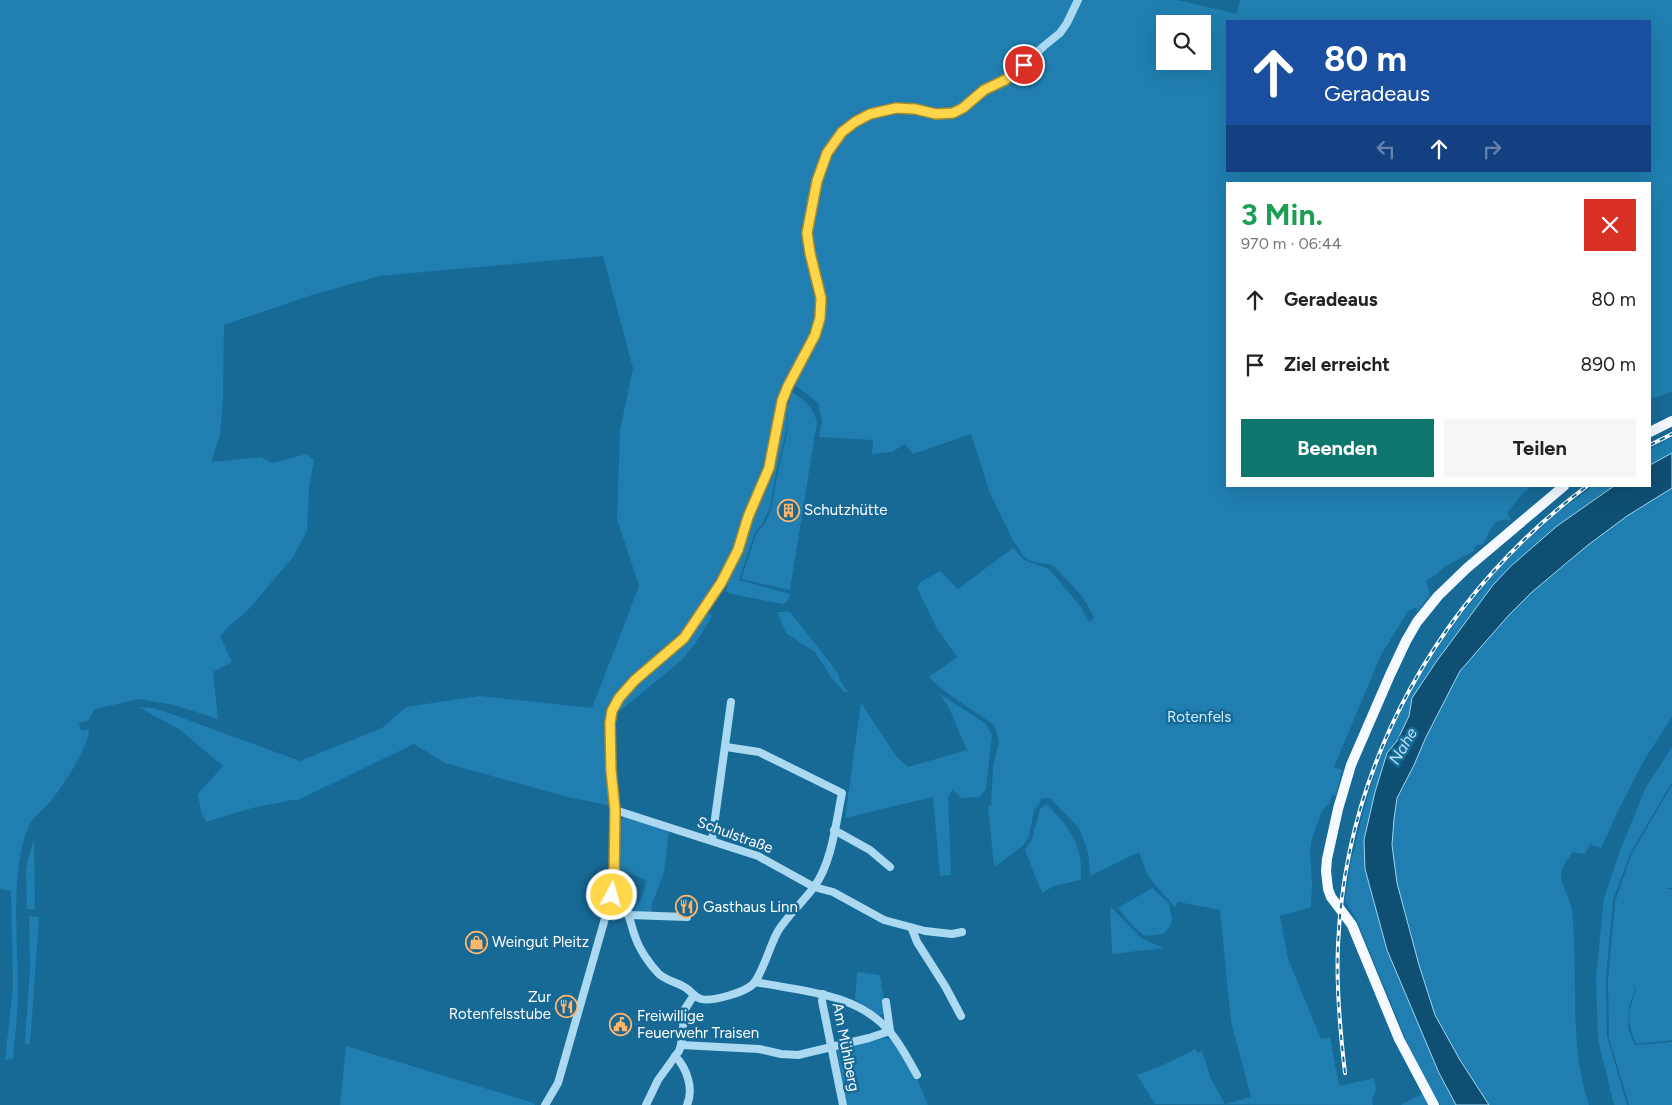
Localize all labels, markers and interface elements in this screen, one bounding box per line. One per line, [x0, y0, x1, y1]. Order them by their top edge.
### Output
map controls [1156, 15, 1211, 70]
button: search [1156, 15, 1211, 70]
text: 80 m [1324, 38, 1407, 80]
icon: ahead [1241, 40, 1306, 105]
pin [1003, 44, 1045, 86]
icon: arrive [1010, 51, 1038, 79]
text: Geradeaus [1324, 80, 1430, 107]
icon: left [1372, 135, 1400, 163]
icon: ahead [1425, 135, 1453, 163]
icon: right [1478, 135, 1506, 163]
text: 3 Min. [1241, 196, 1323, 233]
button: close [1584, 199, 1636, 251]
text: 970 m · 06:44 [1241, 234, 1342, 253]
icon: ahead [1241, 286, 1269, 314]
text: Geradeaus [1284, 288, 1378, 311]
text: 80 m [1591, 288, 1636, 311]
icon: arrive [1241, 351, 1269, 379]
text: Ziel erreicht [1284, 353, 1390, 376]
text: 890 m [1581, 353, 1636, 376]
button: Beenden [1241, 419, 1434, 477]
button: Teilen [1444, 419, 1636, 477]
building icon: Schutzhütte [776, 498, 800, 522]
place label: Schutzhütte [804, 501, 887, 519]
park label: Rotenfels [1167, 708, 1231, 726]
water label: Nahe [1385, 724, 1421, 768]
street label: Schulstraße [695, 813, 775, 857]
position arrow [585, 868, 637, 920]
restaurant icon: Gasthaus Linn [675, 895, 699, 919]
place label: Gasthaus Linn [703, 898, 798, 916]
shop icon: Weingut Pleitz [464, 930, 488, 954]
place label: Weingut Pleitz [492, 933, 589, 951]
place label: Zur Rotenfelsstube [449, 988, 551, 1023]
restaurant icon: Zur Rotenfelsstube [555, 994, 579, 1018]
street label: Am Mühlberg [829, 1001, 863, 1093]
place label: Freiwillige Feuerwehr Traisen [637, 1007, 759, 1042]
public building icon: Freiwillige Feuerwehr Traisen [609, 1013, 633, 1037]

